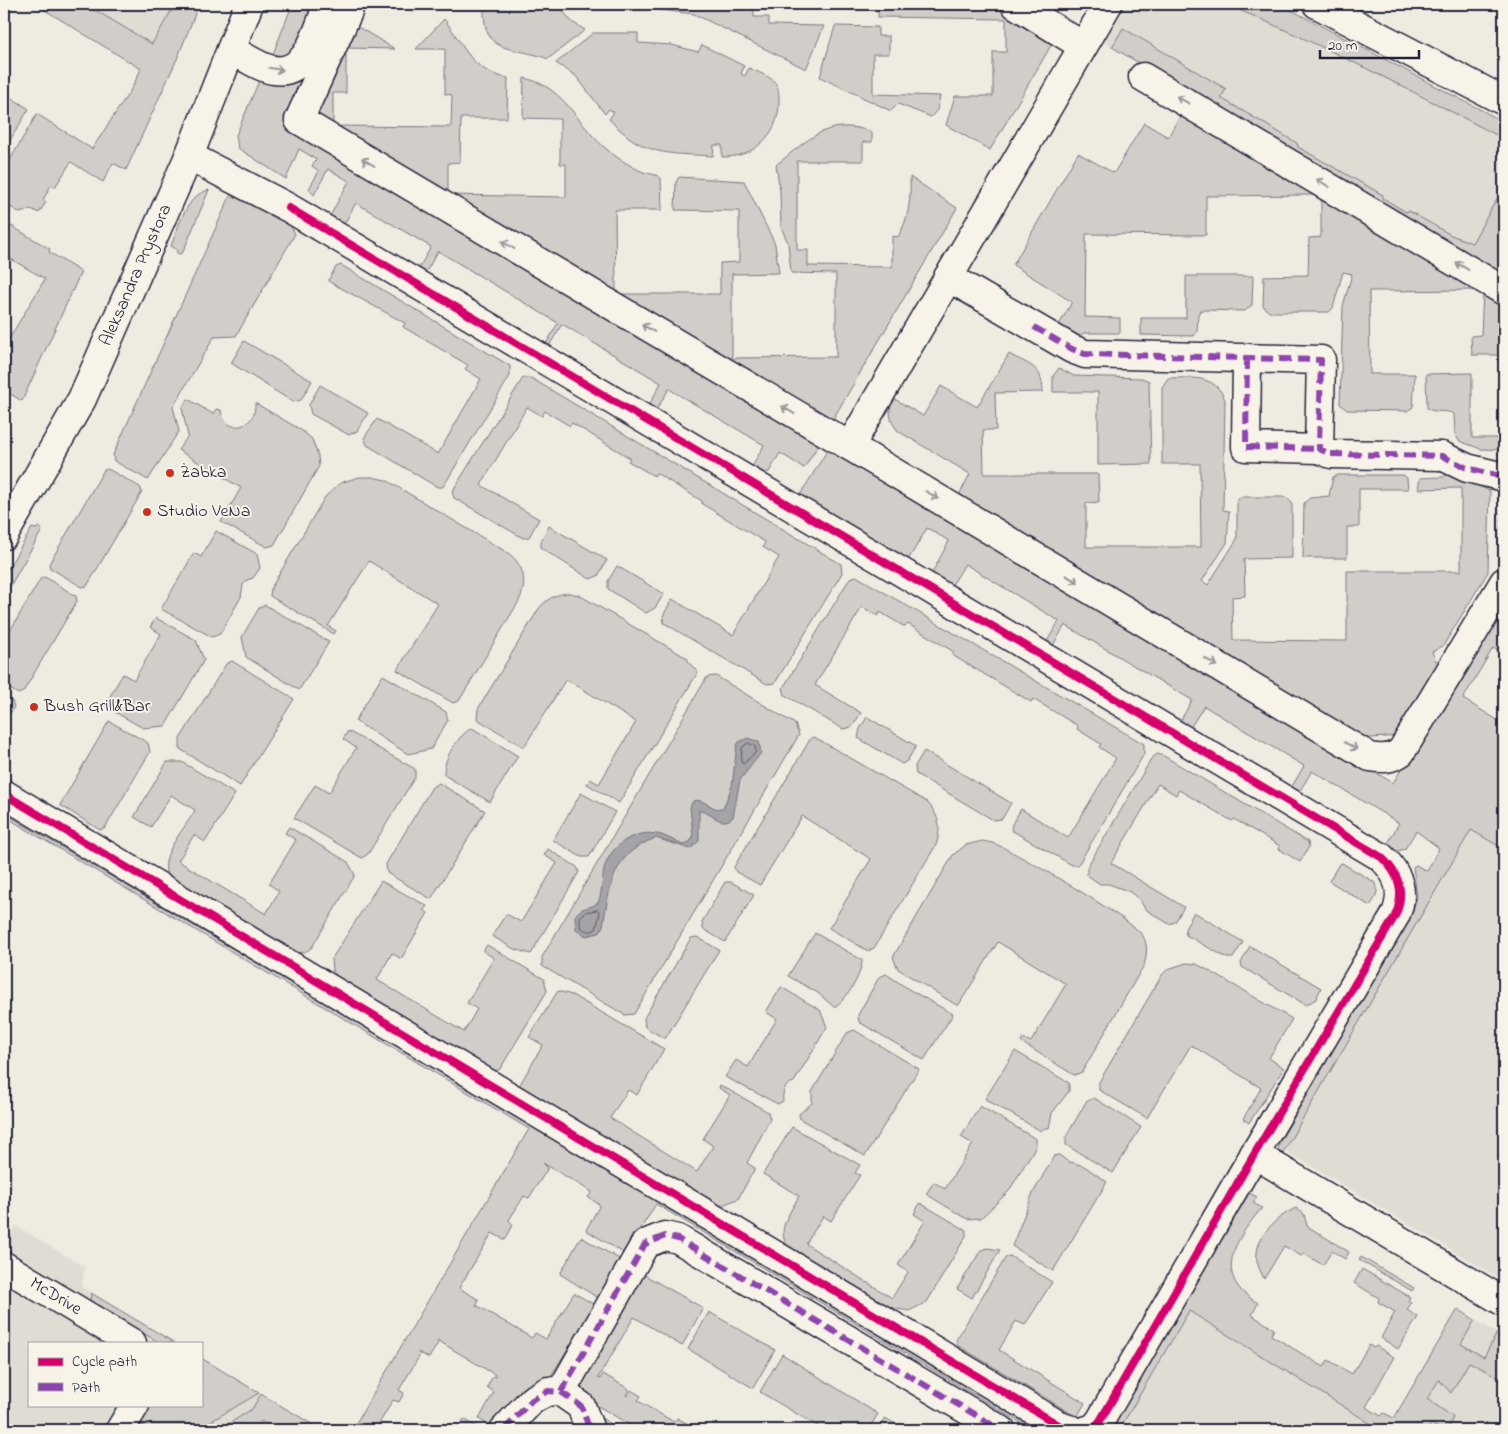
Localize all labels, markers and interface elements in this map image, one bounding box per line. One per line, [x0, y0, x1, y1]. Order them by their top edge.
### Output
scale bar [1320, 28, 1419, 60]
text: 20 m [1328, 35, 1358, 57]
one-way arrow [267, 64, 283, 74]
one-way arrow [1176, 95, 1190, 105]
one-way arrow [362, 156, 376, 166]
one-way arrow [1316, 178, 1330, 188]
street label: Aleksandra Prystora [94, 200, 179, 350]
one-way arrow [502, 239, 516, 249]
one-way arrow [1456, 261, 1470, 271]
one-way arrow [641, 322, 655, 332]
one-way arrow [781, 405, 795, 415]
place label: Żabka [180, 460, 227, 486]
marker: Żabka [164, 467, 176, 479]
one-way arrow [925, 491, 939, 501]
place label: Studio VeNa [157, 499, 250, 525]
marker: Studio VeNa [141, 506, 153, 518]
one-way arrow [1064, 574, 1078, 584]
one-way arrow [1204, 658, 1218, 668]
place label: Bush Grill&Bar [43, 694, 151, 720]
marker: Bush Grill&Bar [28, 701, 40, 713]
one-way arrow [1343, 741, 1357, 751]
street label: McDrive [24, 1271, 87, 1323]
legend [28, 1342, 202, 1406]
text: Cycle path [72, 1351, 137, 1374]
text: Path [72, 1377, 100, 1399]

